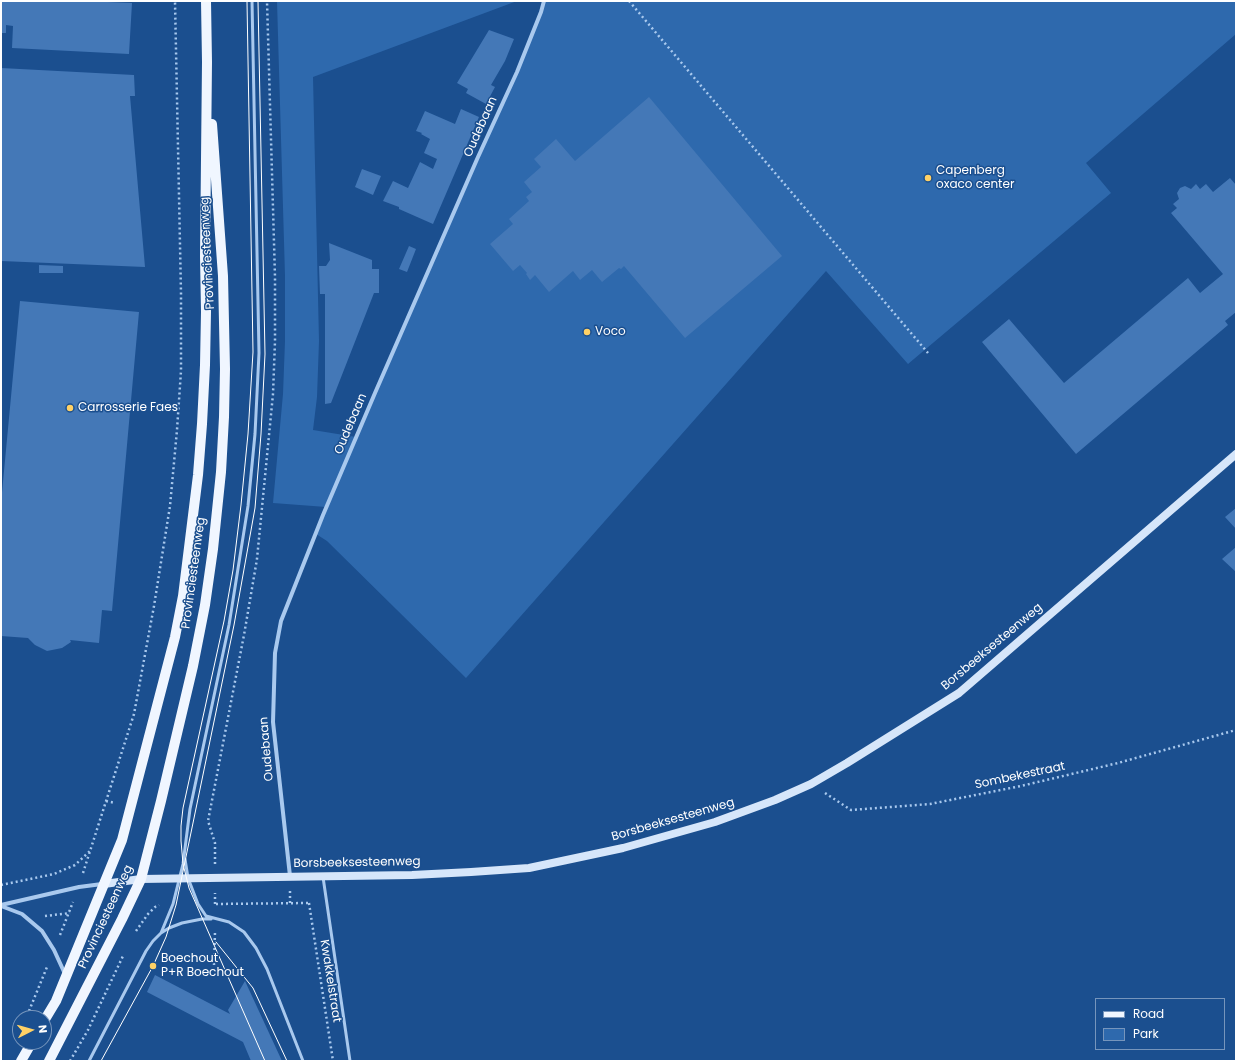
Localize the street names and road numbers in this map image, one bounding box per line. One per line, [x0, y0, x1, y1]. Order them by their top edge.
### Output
street label: Oudebaan [461, 95, 501, 159]
street label: Provinciesteenweg [198, 196, 218, 310]
street label: Oudebaan [332, 391, 370, 457]
street label: Provinciesteenweg [179, 516, 209, 630]
street label: Borsbeeksesteenweg [939, 601, 1045, 693]
street label: Oudebaan [257, 716, 277, 782]
street label: Sombekestraat [974, 759, 1066, 793]
street label: Borsbeeksesteenweg [610, 796, 736, 844]
street label: Borsbeeksesteenweg [293, 855, 421, 871]
street label: Provinciesteenweg [76, 863, 136, 971]
street label: Kwakkelstraat [316, 939, 344, 1023]

